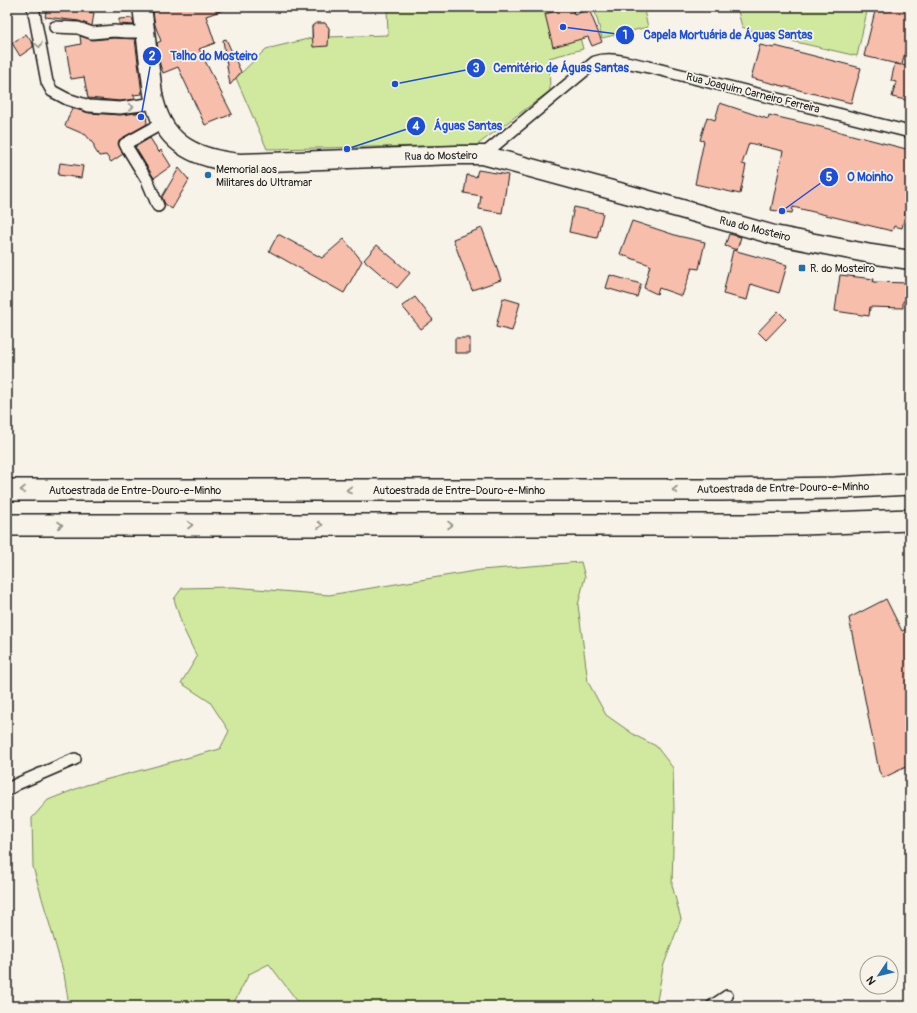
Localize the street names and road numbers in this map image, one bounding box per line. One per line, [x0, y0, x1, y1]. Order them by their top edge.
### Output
street label: Rua Joaquim Carneiro Ferreira [685, 70, 821, 116]
street label: Rua do Mosteiro [404, 149, 478, 163]
street label: Rua do Mosteiro [718, 214, 792, 244]
street label: Autoestrada de Entre-Douro-e-Minho [697, 480, 869, 496]
street label: Autoestrada de Entre-Douro-e-Minho [49, 484, 221, 497]
street label: Autoestrada de Entre-Douro-e-Minho [373, 484, 545, 497]

